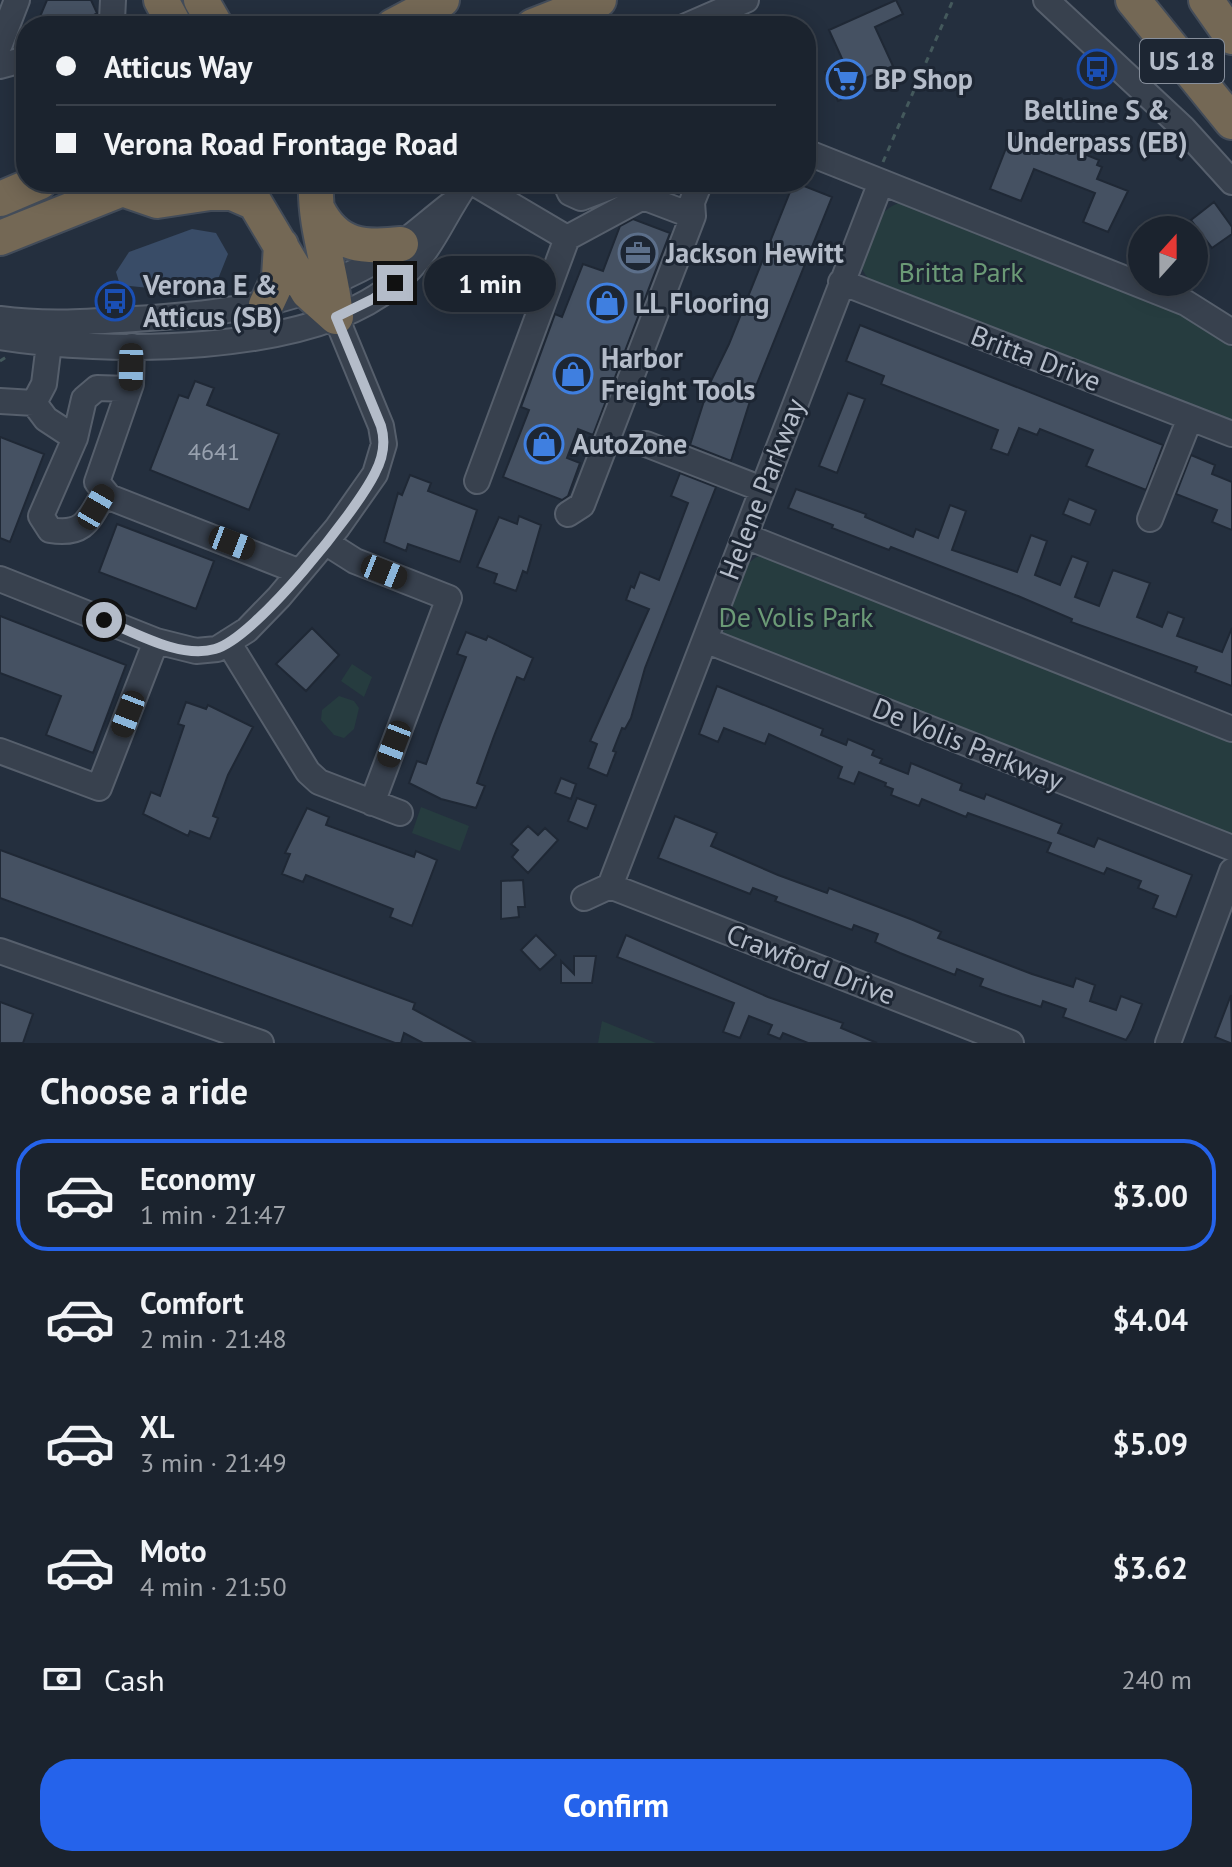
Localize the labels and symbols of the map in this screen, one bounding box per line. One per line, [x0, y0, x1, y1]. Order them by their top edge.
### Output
road number: US 18 [1140, 39, 1224, 83]
bus stop icon: Beltline S & Underpass (EB) [1076, 48, 1118, 90]
supermarket icon: BP Shop [825, 58, 867, 100]
place label: BP Shop [874, 60, 973, 97]
place label: Beltline S & Underpass (EB) [1006, 91, 1188, 160]
north arrow [1128, 216, 1208, 296]
office icon: Jackson Hewitt [617, 232, 659, 274]
place label: Jackson Hewitt [665, 234, 844, 271]
park label: Britta Park [898, 253, 1024, 290]
callout: 1 min [423, 255, 555, 311]
route end [377, 265, 413, 301]
place label: Verona E & Atticus (SB) [142, 266, 282, 335]
bus stop icon: Verona E & Atticus (SB) [94, 280, 136, 322]
shop icon: LL Flooring [586, 282, 628, 324]
place label: LL Flooring [635, 284, 770, 321]
street label: Britta Drive [966, 316, 1107, 399]
place label: Harbor Freight Tools [601, 339, 756, 408]
car [119, 343, 143, 391]
shop icon: Harbor Freight Tools [552, 353, 594, 395]
street label: Helene Parkway [710, 393, 813, 585]
shop icon: AutoZone [523, 423, 565, 465]
place label: AutoZone [572, 425, 687, 462]
house number: 4641 [188, 436, 240, 467]
car [74, 480, 118, 534]
car [205, 523, 259, 563]
car [357, 552, 411, 592]
park label: De Volis Park [719, 598, 874, 635]
route start [86, 602, 122, 638]
car [108, 687, 148, 741]
street label: De Volis Parkway [867, 688, 1069, 799]
car [374, 717, 414, 771]
street label: Crawford Drive [721, 914, 901, 1013]

